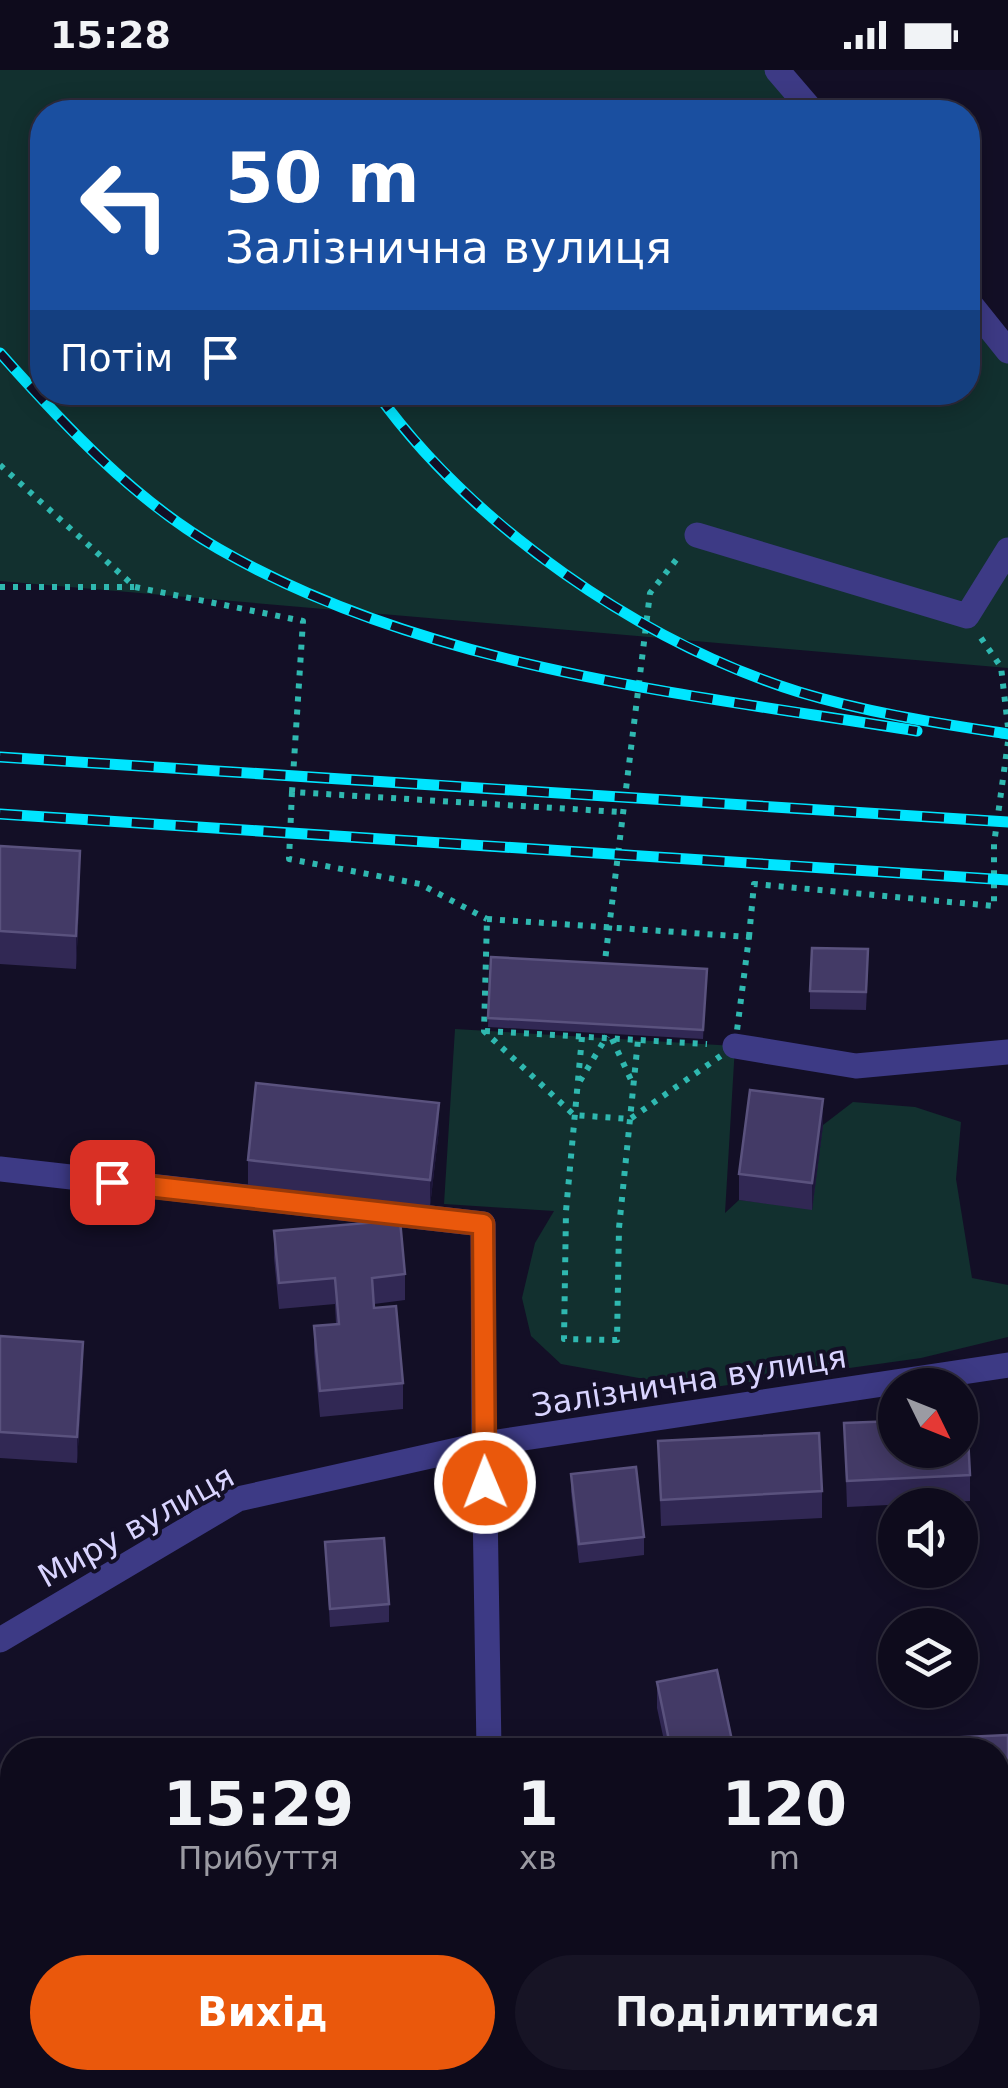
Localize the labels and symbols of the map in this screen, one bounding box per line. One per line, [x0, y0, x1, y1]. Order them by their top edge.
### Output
pin [70, 1140, 155, 1225]
street label: Залізнична вулиця [529, 1337, 849, 1425]
north arrow [878, 1368, 978, 1468]
position arrow [433, 1431, 537, 1535]
street label: Миру вулиця [31, 1457, 241, 1595]

